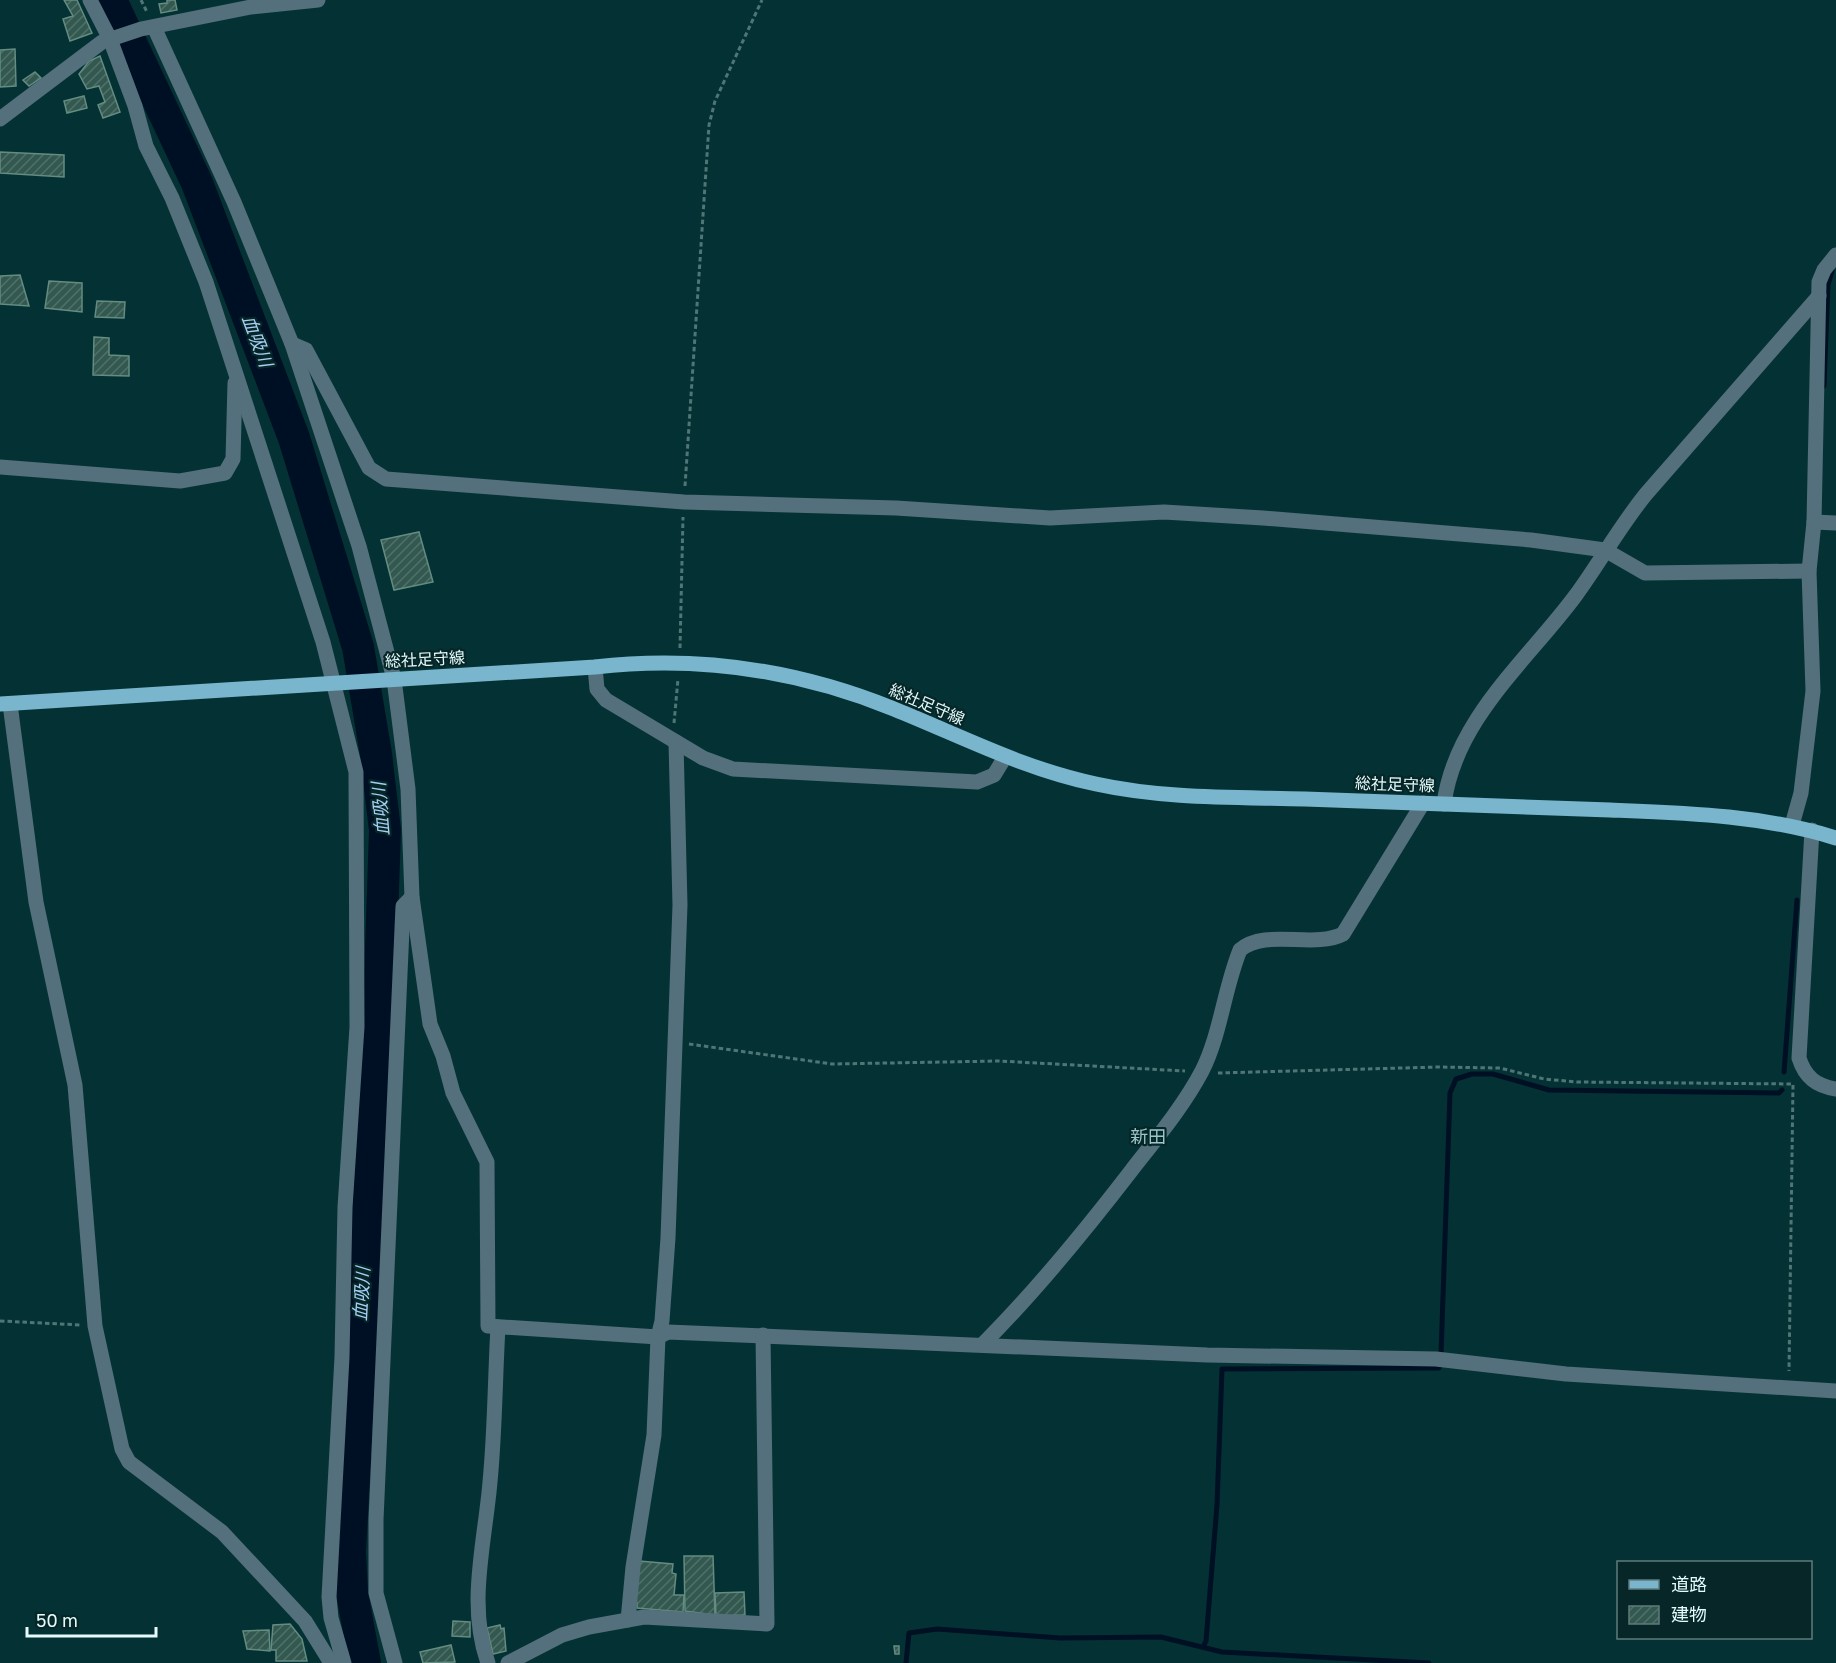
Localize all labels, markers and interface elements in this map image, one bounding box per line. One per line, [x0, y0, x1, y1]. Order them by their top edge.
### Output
water label: 血吸川 [238, 311, 279, 372]
street label: 総社足守線 [385, 647, 465, 671]
street label: 総社足守線 [886, 679, 968, 729]
street label: 総社足守線 [1355, 773, 1435, 795]
water label: 血吸川 [367, 779, 393, 837]
district label: 新田 [1130, 1125, 1166, 1147]
water label: 血吸川 [349, 1264, 374, 1321]
legend [1617, 1561, 1812, 1639]
text: 道路 [1671, 1573, 1707, 1595]
scale bar [27, 1600, 156, 1638]
text: 建物 [1671, 1603, 1707, 1625]
text: 50 m [36, 1609, 78, 1631]

